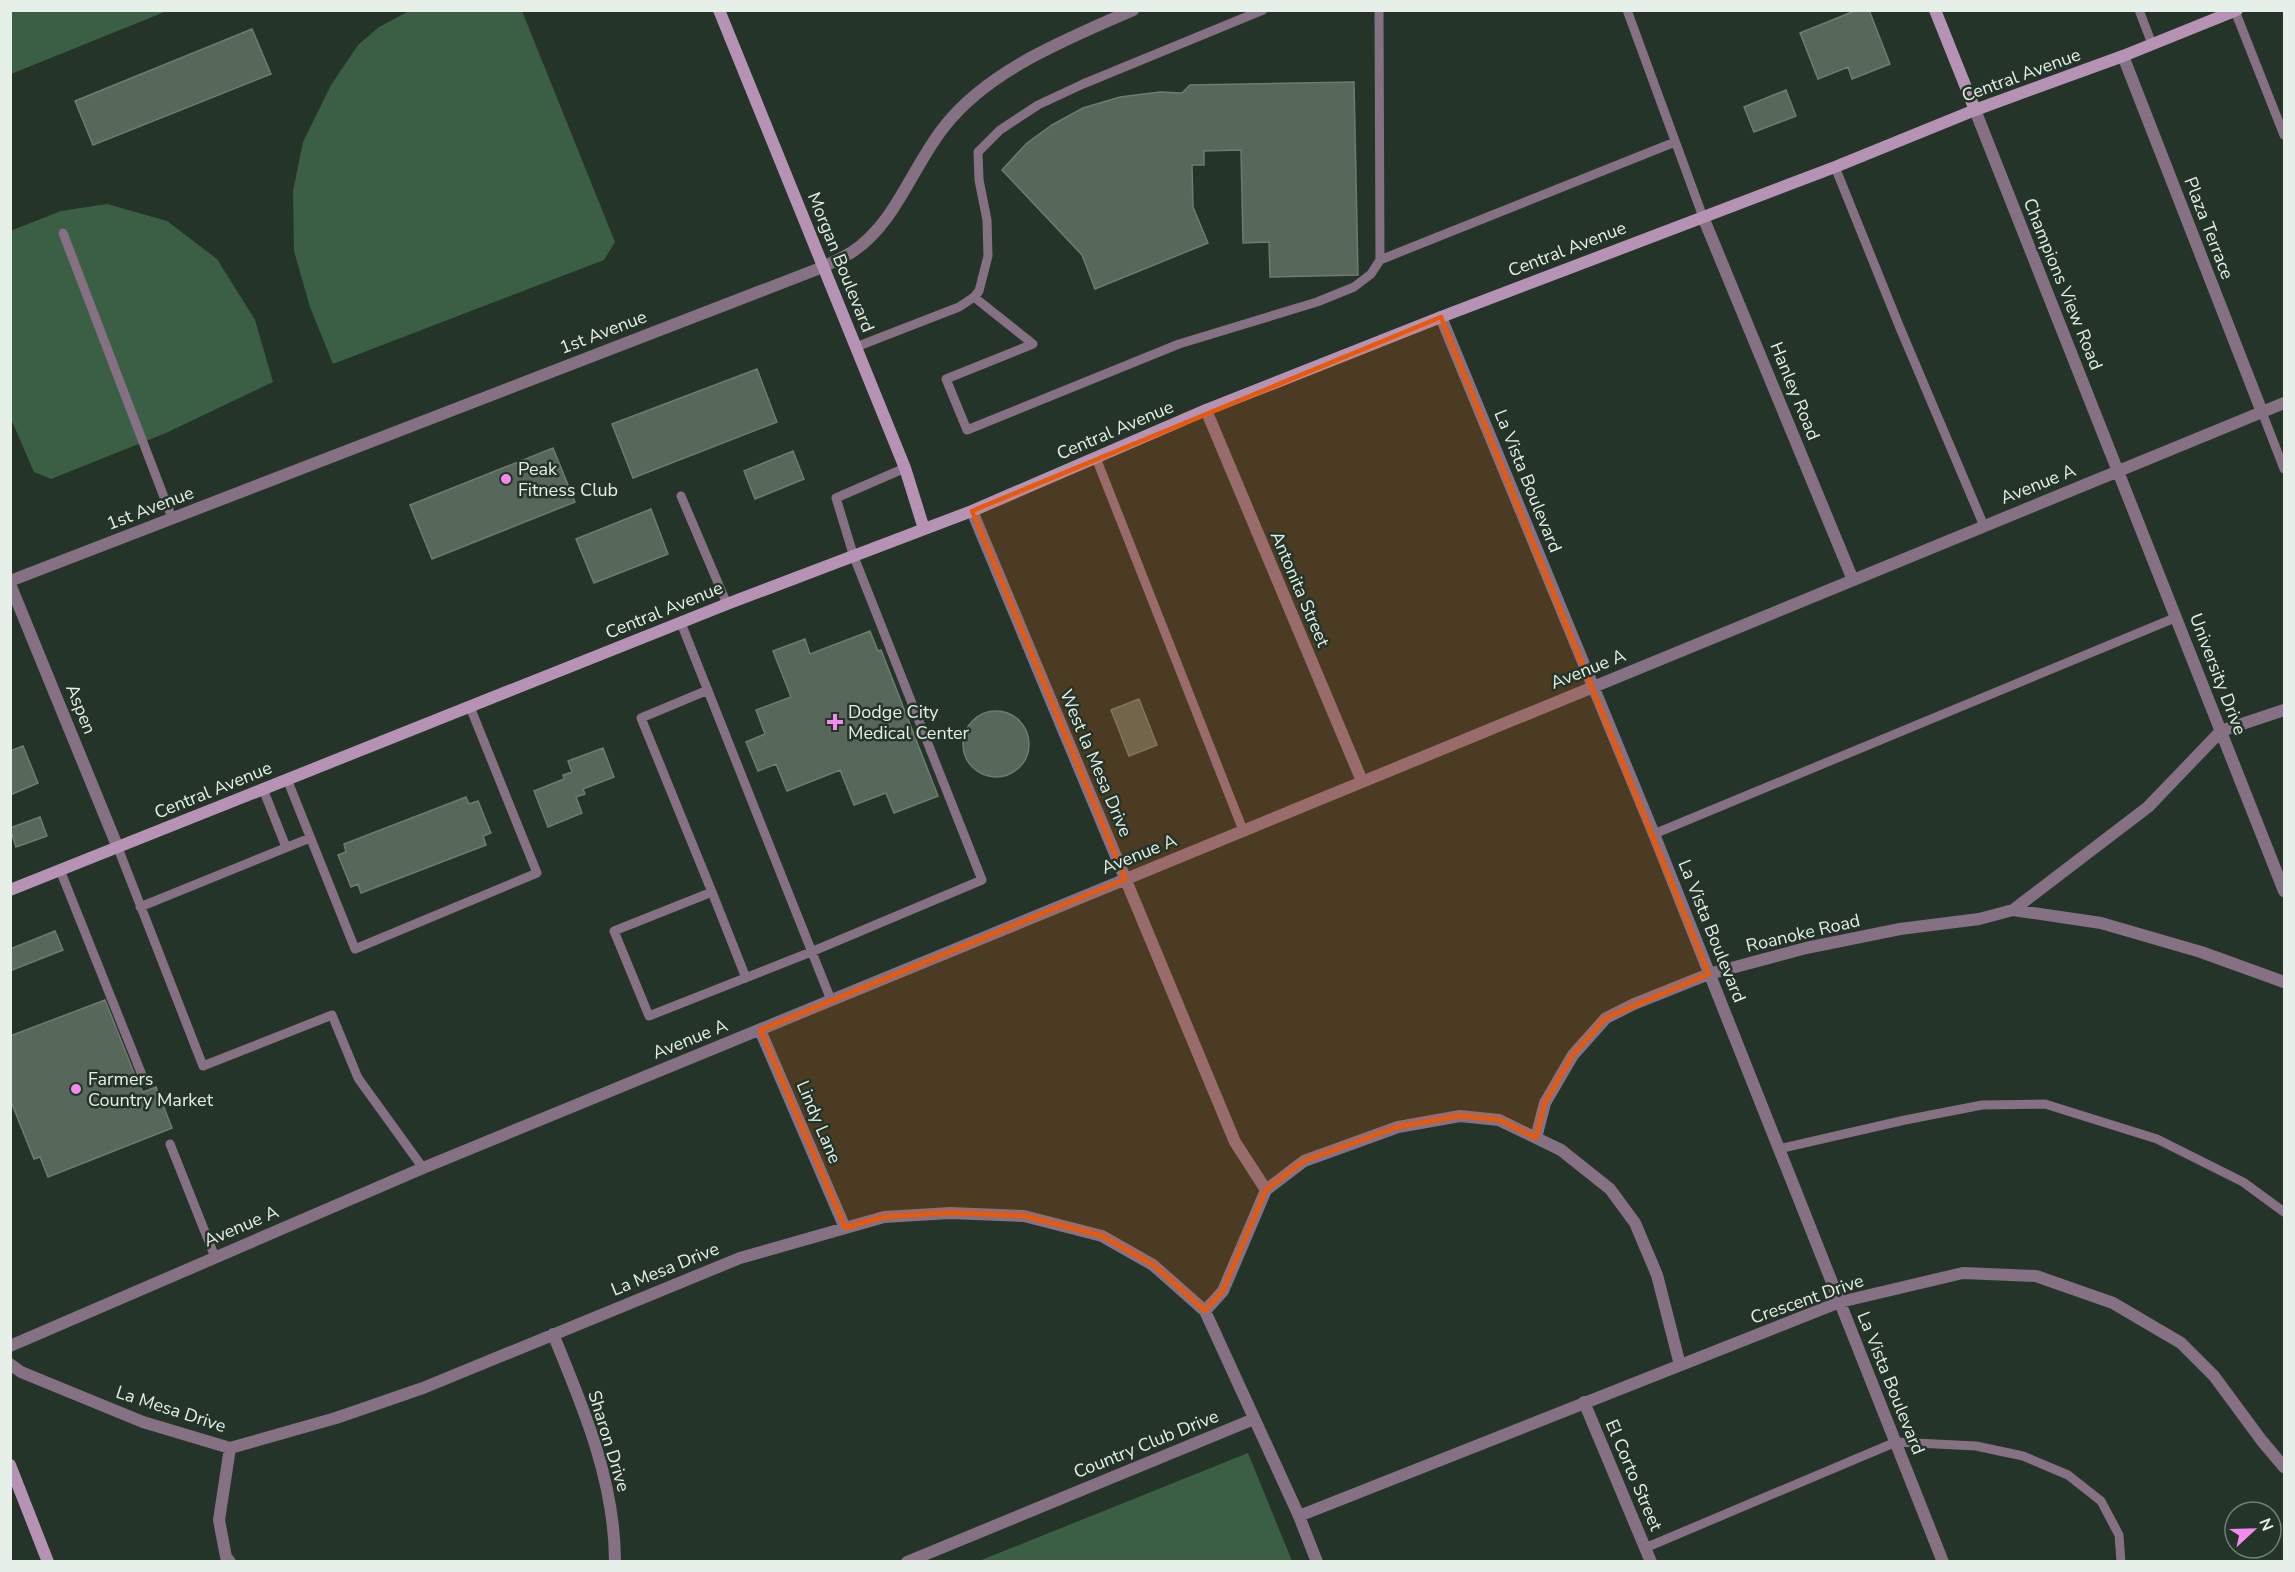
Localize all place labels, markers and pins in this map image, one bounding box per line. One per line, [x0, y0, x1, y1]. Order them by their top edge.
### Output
place label: Peak Fitness Club [518, 457, 618, 502]
marker: Peak Fitness Club [499, 472, 513, 486]
place label: Dodge City Medical Center [848, 700, 969, 745]
marker: Dodge City Medical Center [826, 713, 844, 731]
place label: Farmers Country Market [88, 1067, 214, 1112]
marker: Farmers Country Market [69, 1082, 83, 1096]

